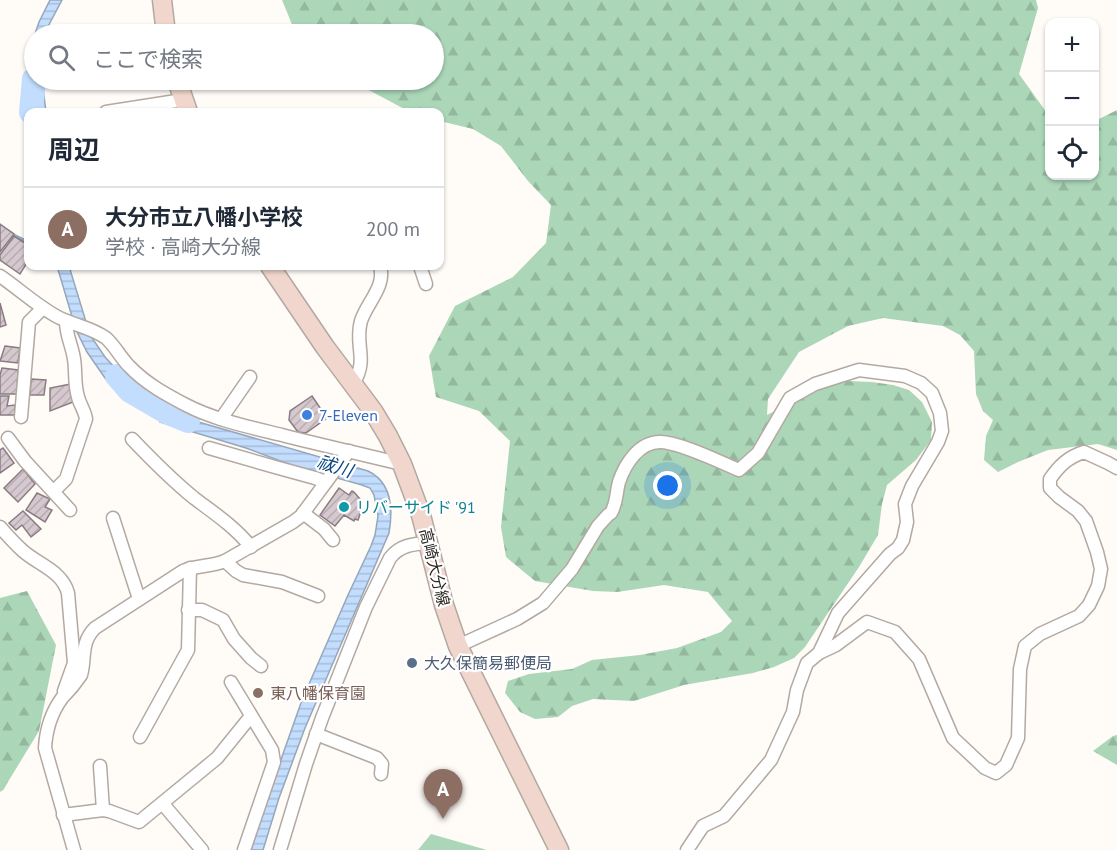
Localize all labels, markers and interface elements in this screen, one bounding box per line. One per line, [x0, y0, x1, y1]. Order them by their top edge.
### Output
map controls [1045, 18, 1099, 180]
button: + [1045, 18, 1099, 72]
search box [24, 24, 444, 90]
icon: search [45, 41, 78, 74]
text: ここで検索 [93, 45, 203, 73]
button: − [1045, 72, 1099, 126]
button: locate [1045, 126, 1099, 180]
text: 周辺 [48, 133, 100, 166]
text: 大分市立八幡小学校 [105, 203, 303, 231]
text: A [61, 216, 74, 242]
text: 200 m [366, 216, 420, 242]
text: 学校 · 高崎大分線 [105, 234, 261, 260]
place label: 7-Eleven [319, 405, 378, 425]
marker: 7-Eleven [300, 408, 314, 422]
water label: 祓川 [314, 450, 357, 483]
your location [653, 471, 682, 500]
place label: リバーサイド '91 [356, 497, 476, 517]
marker: リバーサイド '91 [337, 500, 351, 514]
street label: 高崎大分線 [416, 526, 454, 608]
place label: 大久保簡易郵便局 [424, 653, 552, 673]
marker: 大久保簡易郵便局 [405, 656, 419, 670]
place label: 東八幡保育園 [270, 683, 366, 703]
marker: 東八幡保育園 [251, 686, 265, 700]
pin: A [424, 770, 462, 819]

